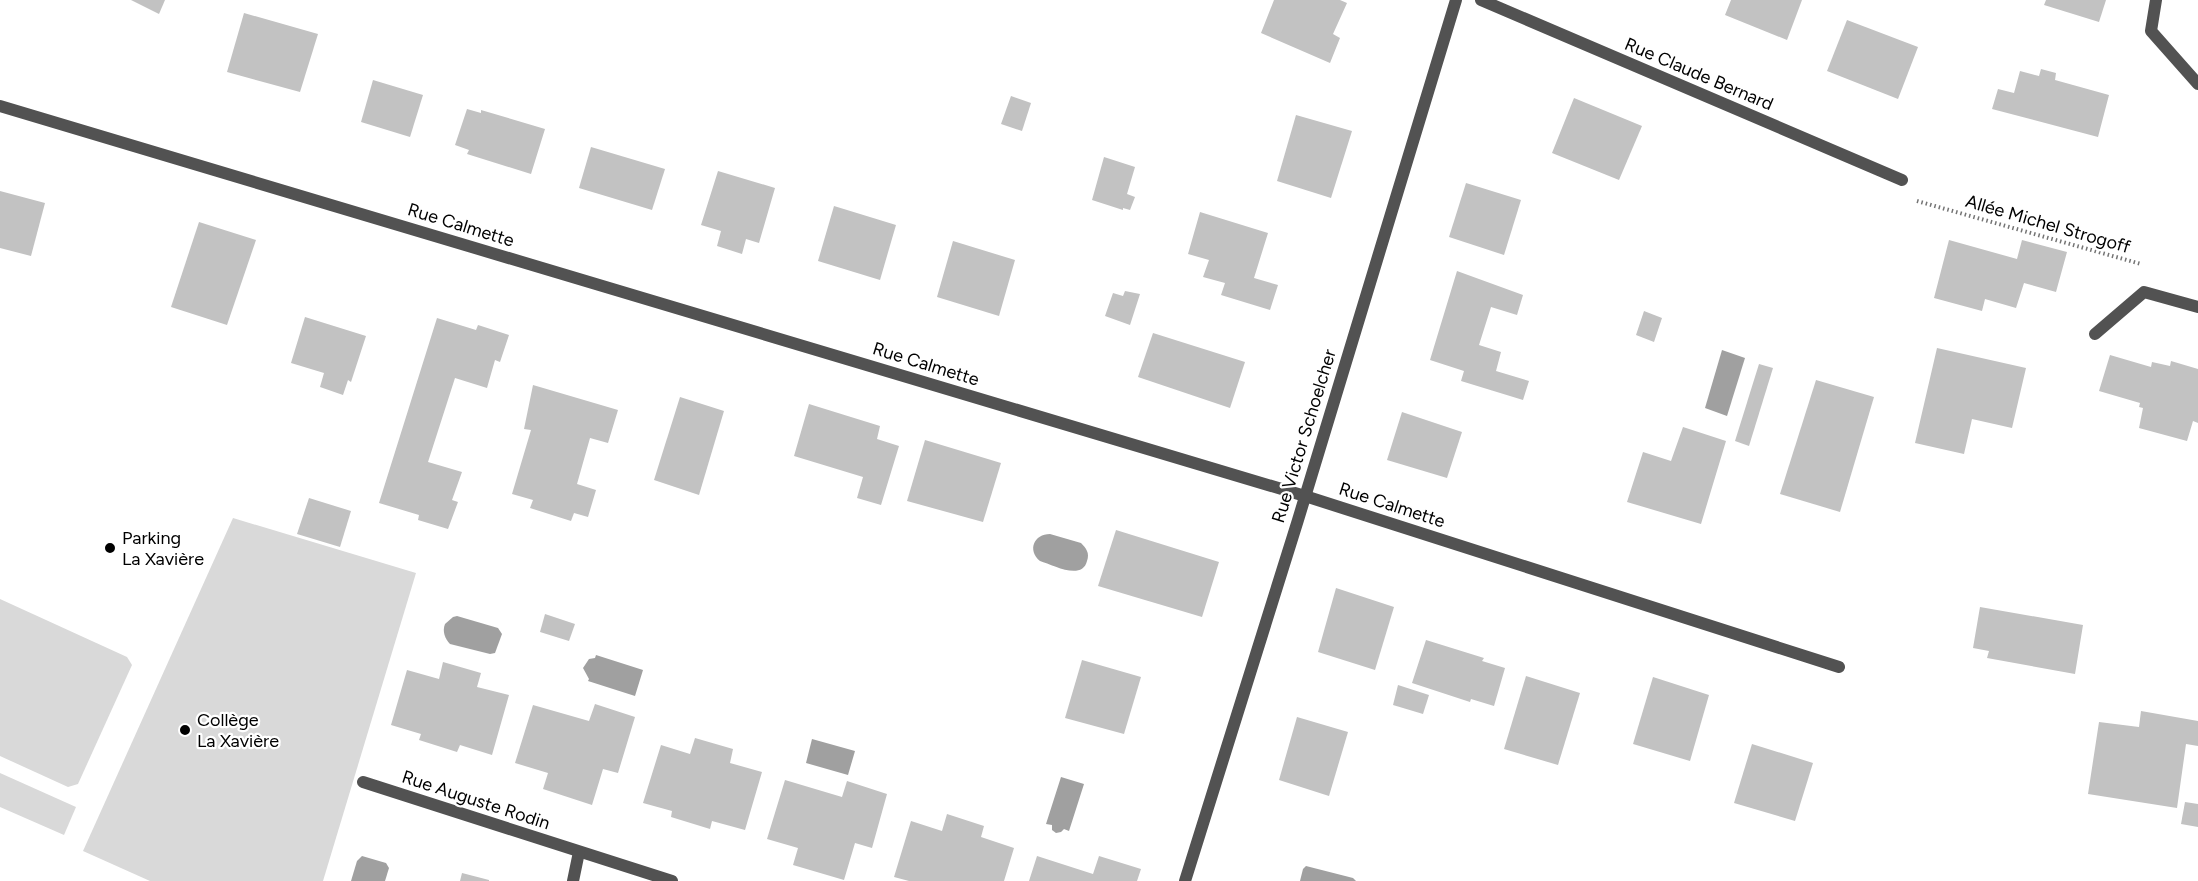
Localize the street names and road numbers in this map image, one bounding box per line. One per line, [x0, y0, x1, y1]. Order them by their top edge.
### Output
street label: Rue Claude Bernard [1621, 33, 1777, 115]
street label: Allée Michel Strogoff [1963, 190, 2133, 258]
street label: Rue Calmette [405, 198, 517, 252]
street label: Rue Calmette [870, 337, 982, 391]
street label: Rue Victor Schoelcher [1267, 346, 1341, 526]
street label: Rue Calmette [1336, 478, 1448, 533]
street label: Rue Auguste Rodin [399, 766, 553, 834]

